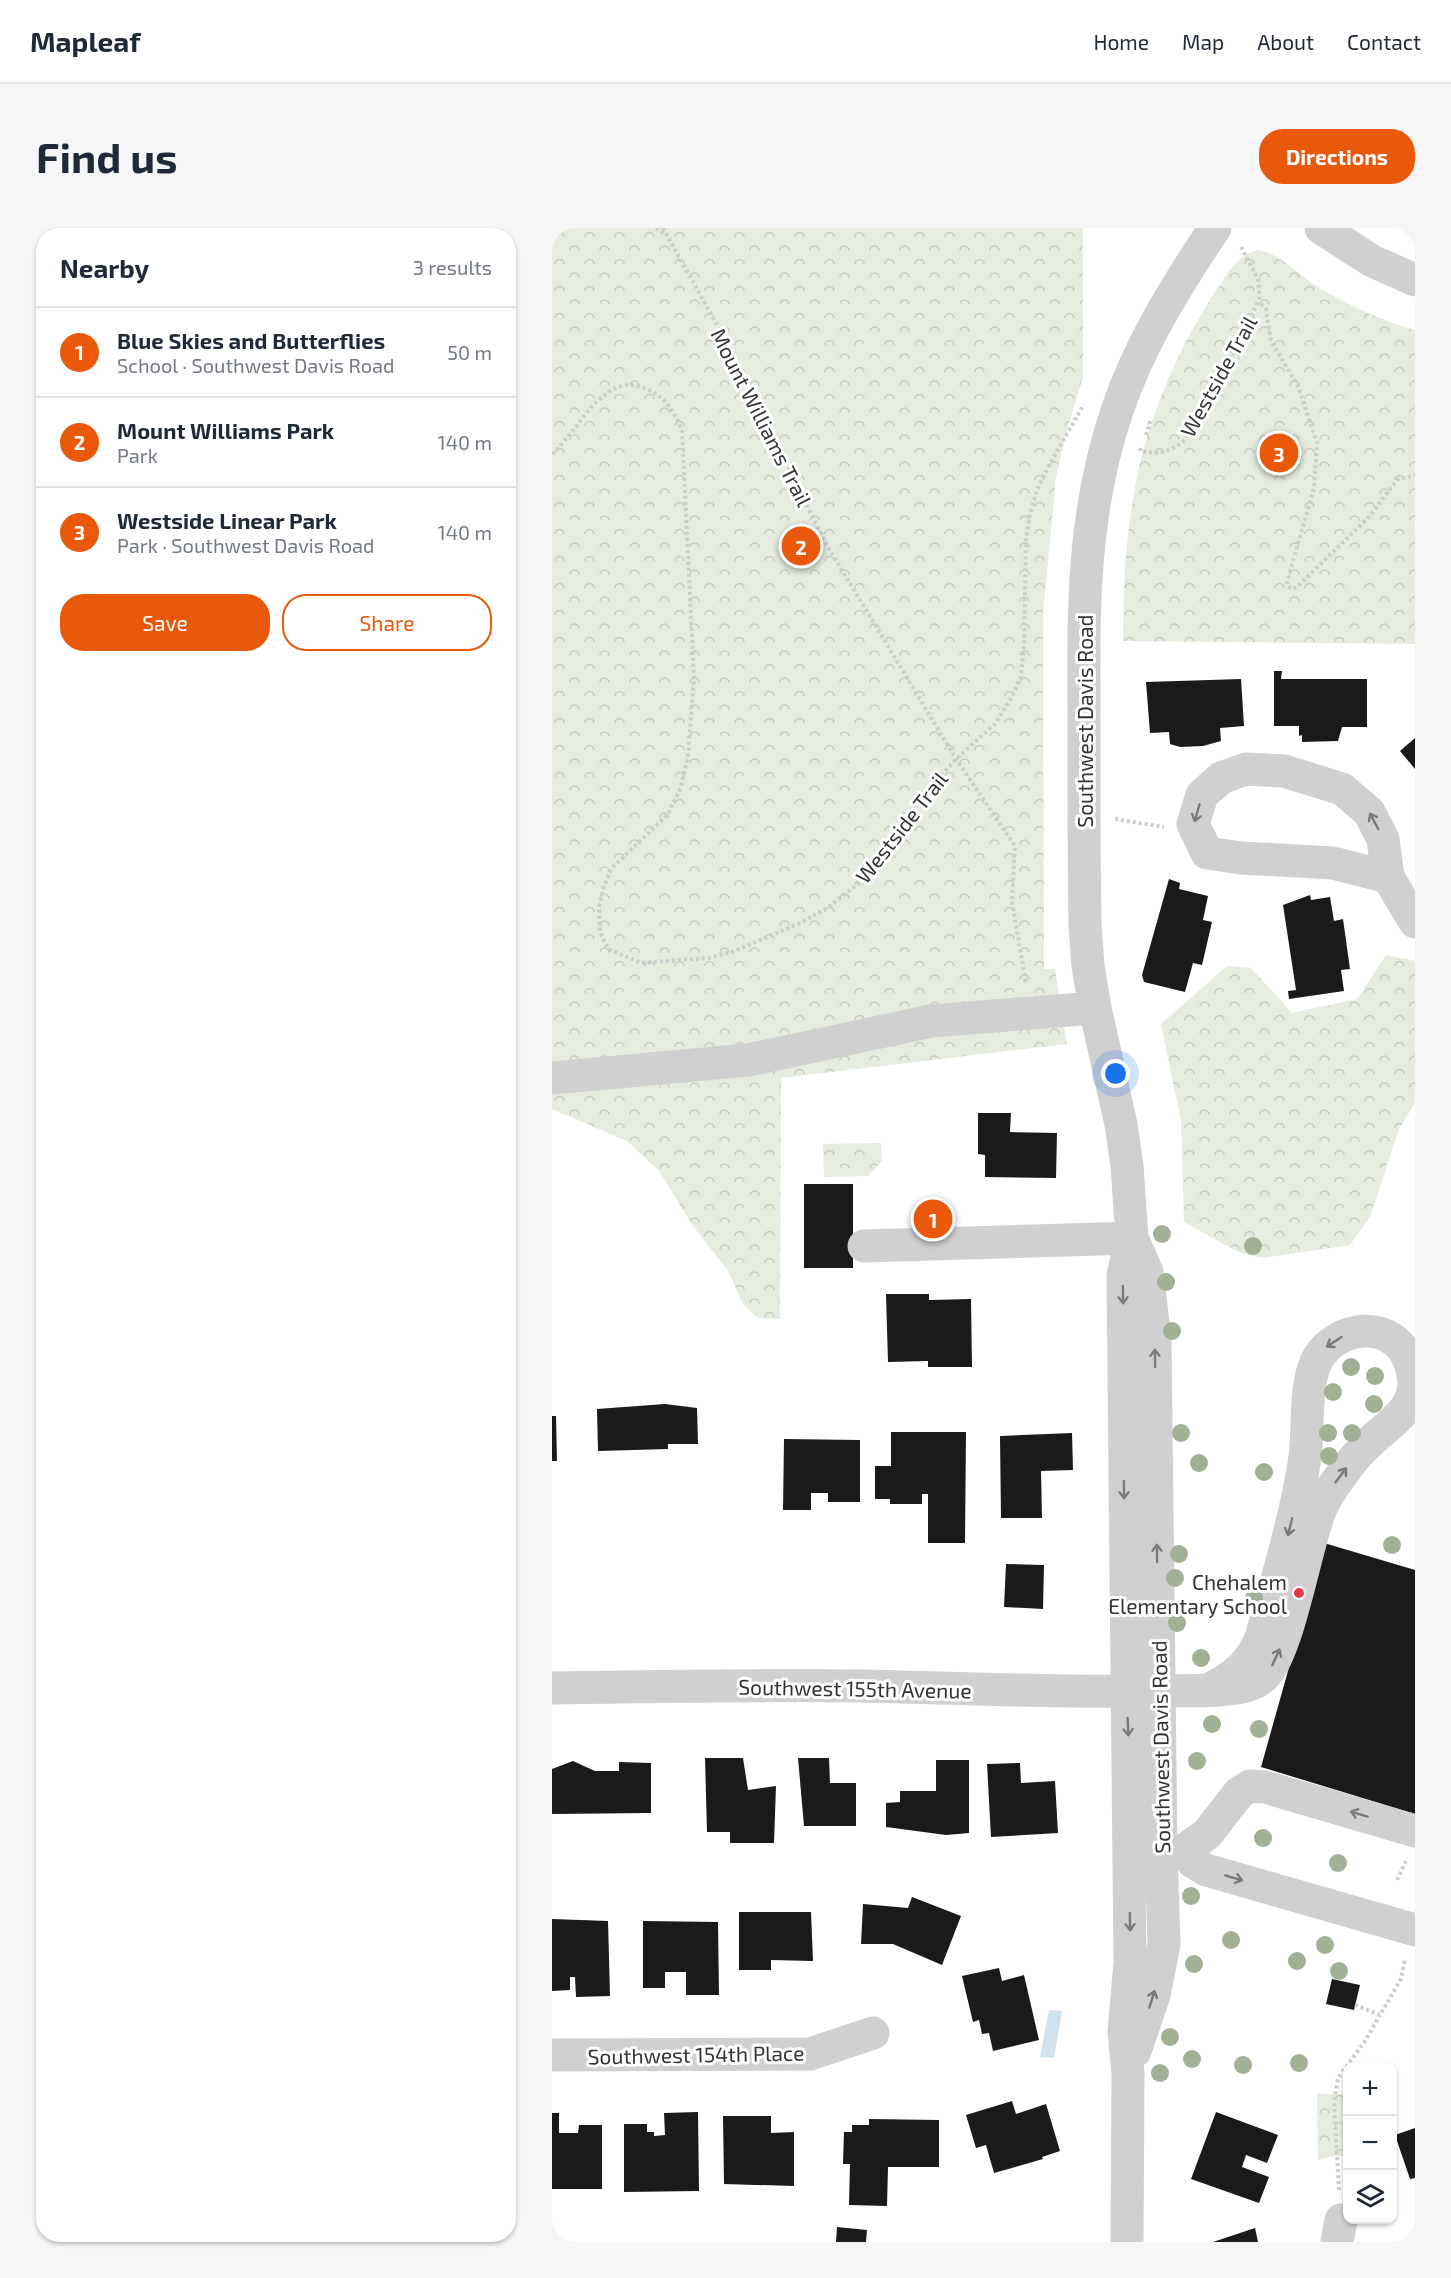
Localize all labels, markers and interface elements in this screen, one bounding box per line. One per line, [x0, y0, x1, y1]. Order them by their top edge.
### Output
text: Mapleaf [30, 24, 141, 58]
text: Home [1093, 29, 1149, 54]
text: Map [1182, 29, 1224, 54]
text: About [1257, 29, 1314, 54]
text: Contact [1347, 29, 1421, 54]
button: Directions [1259, 129, 1415, 184]
text: Find us [36, 131, 178, 181]
text: Nearby [60, 252, 149, 283]
text: 3 results [413, 255, 492, 279]
street label: Westside Trail [1174, 310, 1262, 441]
street label: Mount Williams Trail [706, 324, 818, 511]
text: Blue Skies and Butterflies [117, 327, 385, 353]
text: 1 [75, 340, 84, 364]
text: 50 m [447, 340, 492, 364]
text: School · Southwest Davis Road [117, 353, 395, 377]
text: Mount Williams Park [117, 417, 334, 443]
text: 2 [74, 430, 85, 454]
text: 140 m [438, 430, 492, 454]
pin: 3 [1260, 430, 1298, 476]
text: Park [117, 443, 158, 467]
text: Westside Linear Park [117, 507, 337, 533]
text: 3 [74, 520, 85, 544]
text: 140 m [438, 520, 492, 544]
pin: 2 [782, 524, 820, 568]
text: Park · Southwest Davis Road [117, 533, 374, 557]
button: Save [60, 594, 270, 651]
button: Share [282, 594, 492, 651]
street label: Southwest Davis Road [1072, 614, 1097, 828]
street label: Westside Trail [850, 766, 953, 888]
one-way arrow [1191, 803, 1202, 822]
one-way arrow [1368, 813, 1379, 831]
your location [1101, 1059, 1130, 1088]
pin: 1 [914, 1196, 952, 1242]
one-way arrow [1117, 1285, 1129, 1305]
one-way arrow [1325, 1335, 1342, 1348]
one-way arrow [1149, 1348, 1161, 1368]
one-way arrow [1335, 1467, 1348, 1483]
one-way arrow [1119, 1480, 1130, 1500]
one-way arrow [1284, 1517, 1295, 1536]
one-way arrow [1151, 1543, 1163, 1563]
place label: Chehalem Elementary School [1108, 1569, 1288, 1618]
marker: Chehalem Elementary School [1292, 1586, 1306, 1600]
street label: Southwest Davis Road [1146, 1640, 1174, 1854]
one-way arrow [1271, 1649, 1282, 1667]
street label: Southwest 155th Avenue [738, 1673, 972, 1703]
one-way arrow [1122, 1717, 1133, 1737]
one-way arrow [1350, 1808, 1369, 1819]
one-way arrow [1224, 1873, 1243, 1884]
one-way arrow [1124, 1912, 1136, 1932]
one-way arrow [1147, 1990, 1158, 2009]
street label: Southwest 154th Place [587, 2040, 805, 2068]
map controls [1343, 2062, 1397, 2224]
button: + [1343, 2062, 1397, 2116]
button: − [1343, 2116, 1397, 2170]
button: layers [1343, 2170, 1397, 2224]

